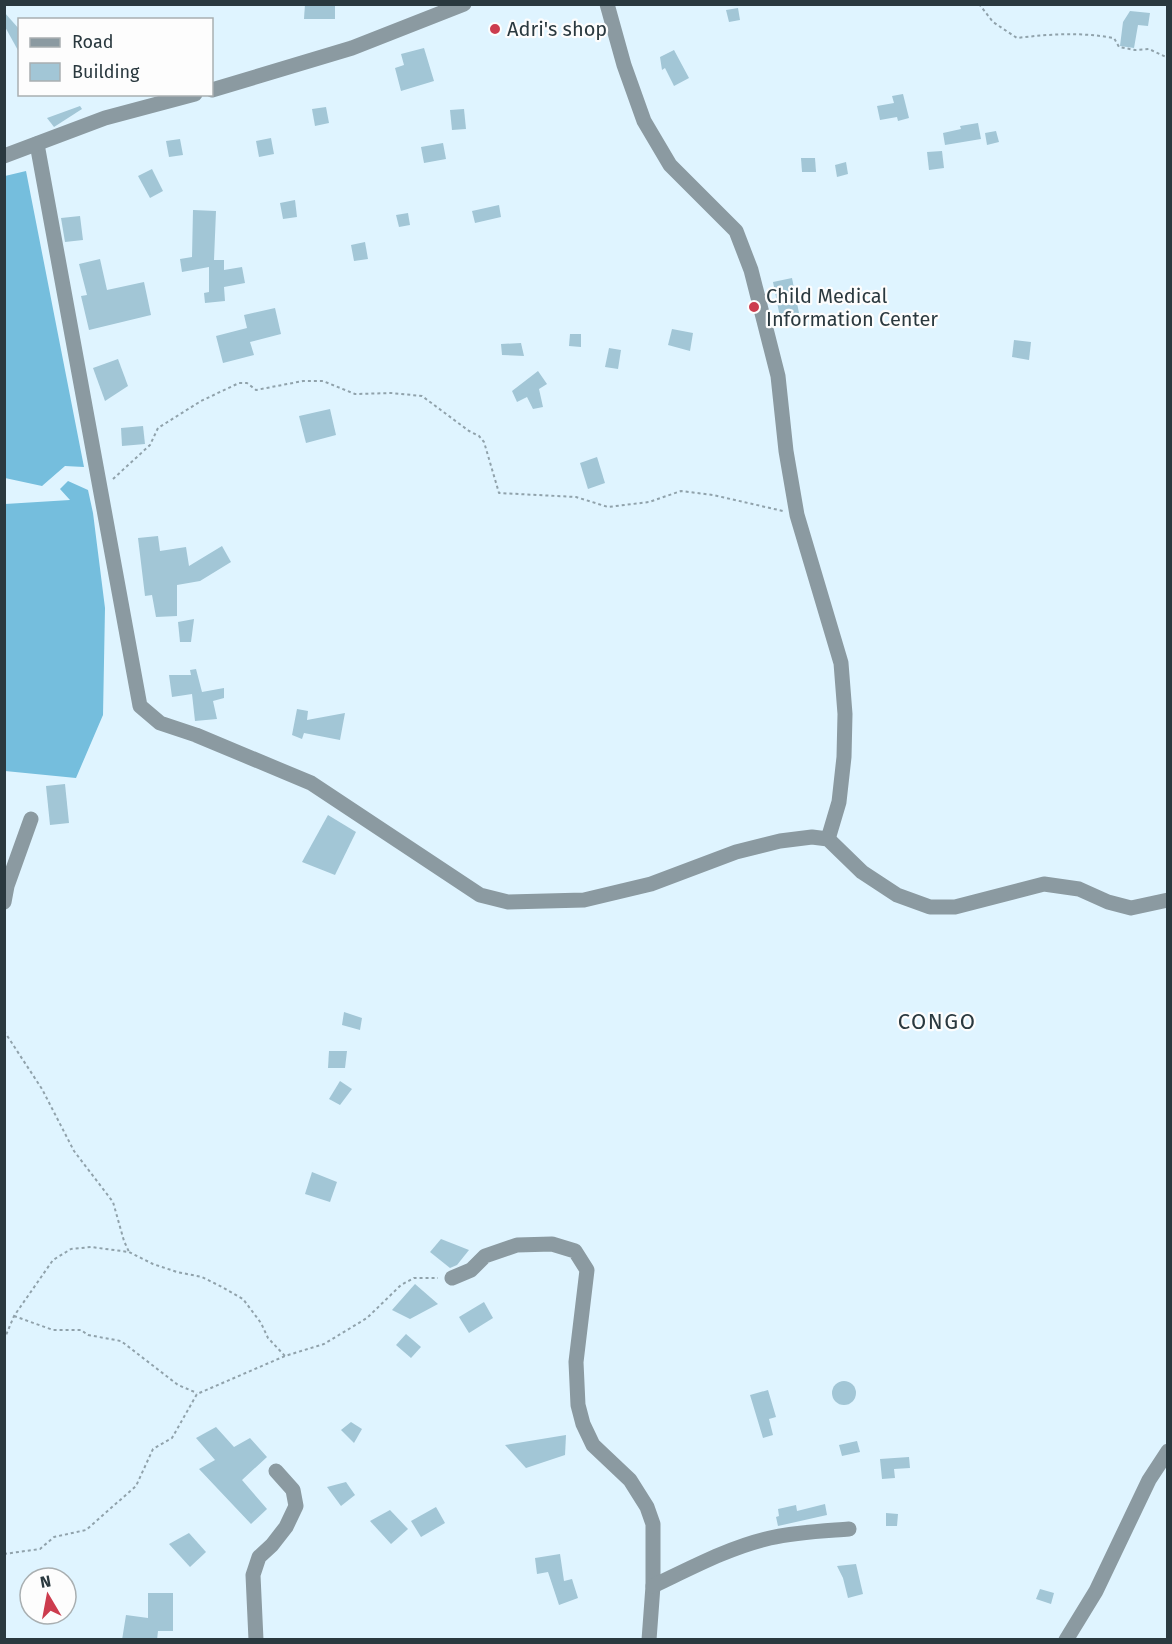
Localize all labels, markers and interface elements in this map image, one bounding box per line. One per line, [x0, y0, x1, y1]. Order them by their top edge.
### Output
place label: Adri's shop [507, 17, 607, 41]
legend [18, 18, 213, 96]
marker: Adri's shop [488, 22, 502, 36]
text: Road [72, 31, 114, 53]
text: Building [72, 61, 140, 83]
place label: Child Medical Information Center [766, 284, 938, 331]
marker: Child Medical Information Center [747, 300, 761, 314]
district label: CONGO [898, 1008, 976, 1035]
north arrow [18, 1566, 78, 1626]
text: N [39, 1571, 52, 1592]

